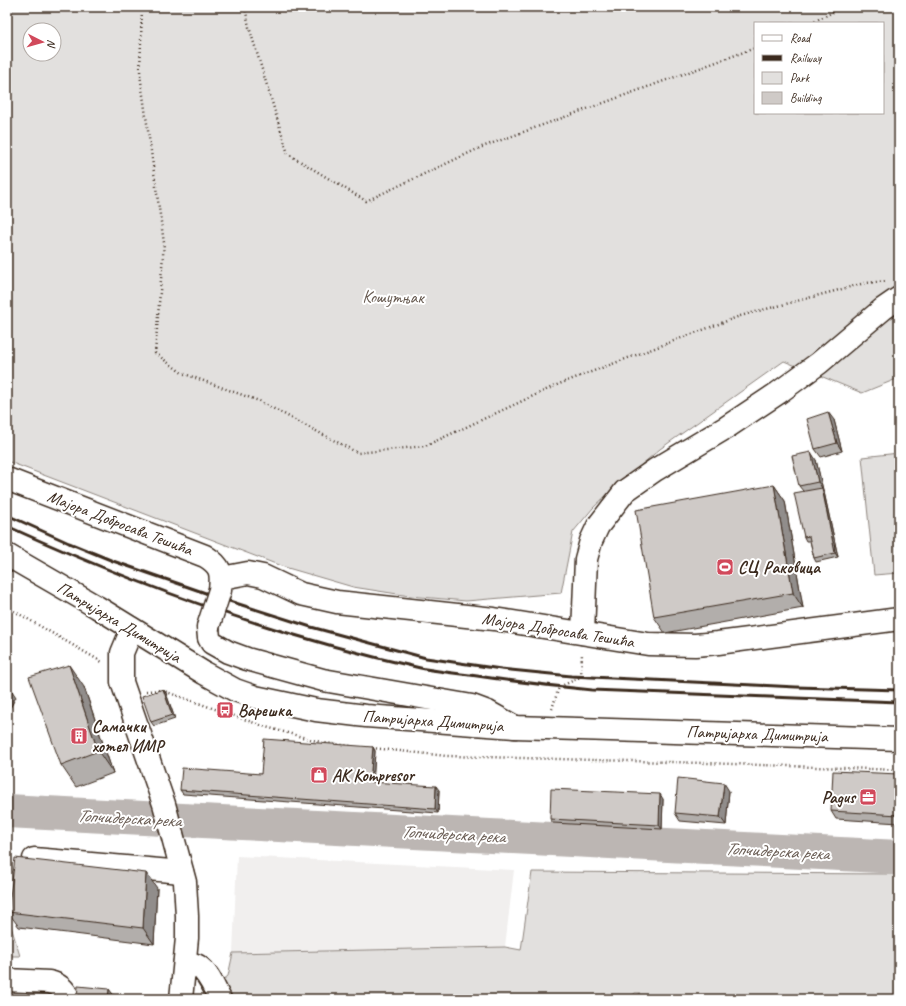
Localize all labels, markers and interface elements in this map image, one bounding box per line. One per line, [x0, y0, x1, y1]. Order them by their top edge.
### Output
north arrow [22, 22, 62, 62]
legend [754, 22, 884, 114]
text: Road [790, 30, 812, 46]
text: N [44, 39, 59, 49]
text: Railway [790, 50, 822, 66]
text: Park [790, 70, 811, 86]
text: Building [790, 90, 822, 106]
park label: Кошутњак [362, 287, 425, 308]
street label: Мајора Добросава Тешића [45, 486, 197, 561]
sports icon: СЦ Раковица [715, 557, 735, 577]
place label: СЦ Раковица [738, 557, 821, 578]
street label: Патријарха Димитрија [53, 577, 186, 668]
street label: Мајора Добросава Тешића [480, 608, 637, 653]
bus stop icon: Варешка [215, 700, 235, 720]
place label: Варешка [238, 700, 293, 721]
street label: Патријарха Димитрија [362, 706, 506, 737]
place label: Самачки хотел ИМР [92, 716, 166, 757]
street label: Патријарха Димитрија [686, 721, 829, 747]
building icon: Самачки хотел ИМР [69, 726, 89, 746]
shop icon: AK Kompresor [309, 765, 329, 785]
place label: AK Kompresor [332, 765, 416, 786]
place label: Pagus [822, 787, 857, 808]
office icon: Pagus [858, 787, 878, 807]
water label: Топчидерска река [77, 804, 184, 832]
water label: Топчидерска река [401, 820, 508, 848]
water label: Топчидерска река [725, 837, 832, 865]

